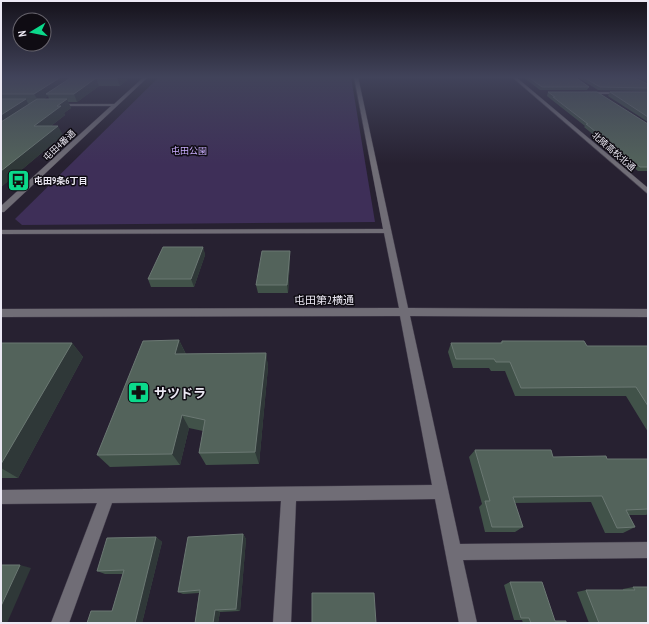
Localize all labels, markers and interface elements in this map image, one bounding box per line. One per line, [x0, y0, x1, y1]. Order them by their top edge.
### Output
north arrow [12, 12, 52, 52]
text: N [15, 30, 30, 38]
street label: 屯田4番通 [41, 127, 77, 163]
street label: 北陵高校北通 [590, 129, 638, 173]
park label: 屯田公園 [171, 145, 207, 156]
bus stop icon: 屯田9条6丁目 [6, 167, 32, 193]
place label: 屯田9条6丁目 [34, 175, 88, 186]
street label: 屯田第2横通 [294, 293, 354, 307]
pharmacy icon: サツドラ [125, 380, 151, 406]
place label: サツドラ [154, 385, 206, 402]

